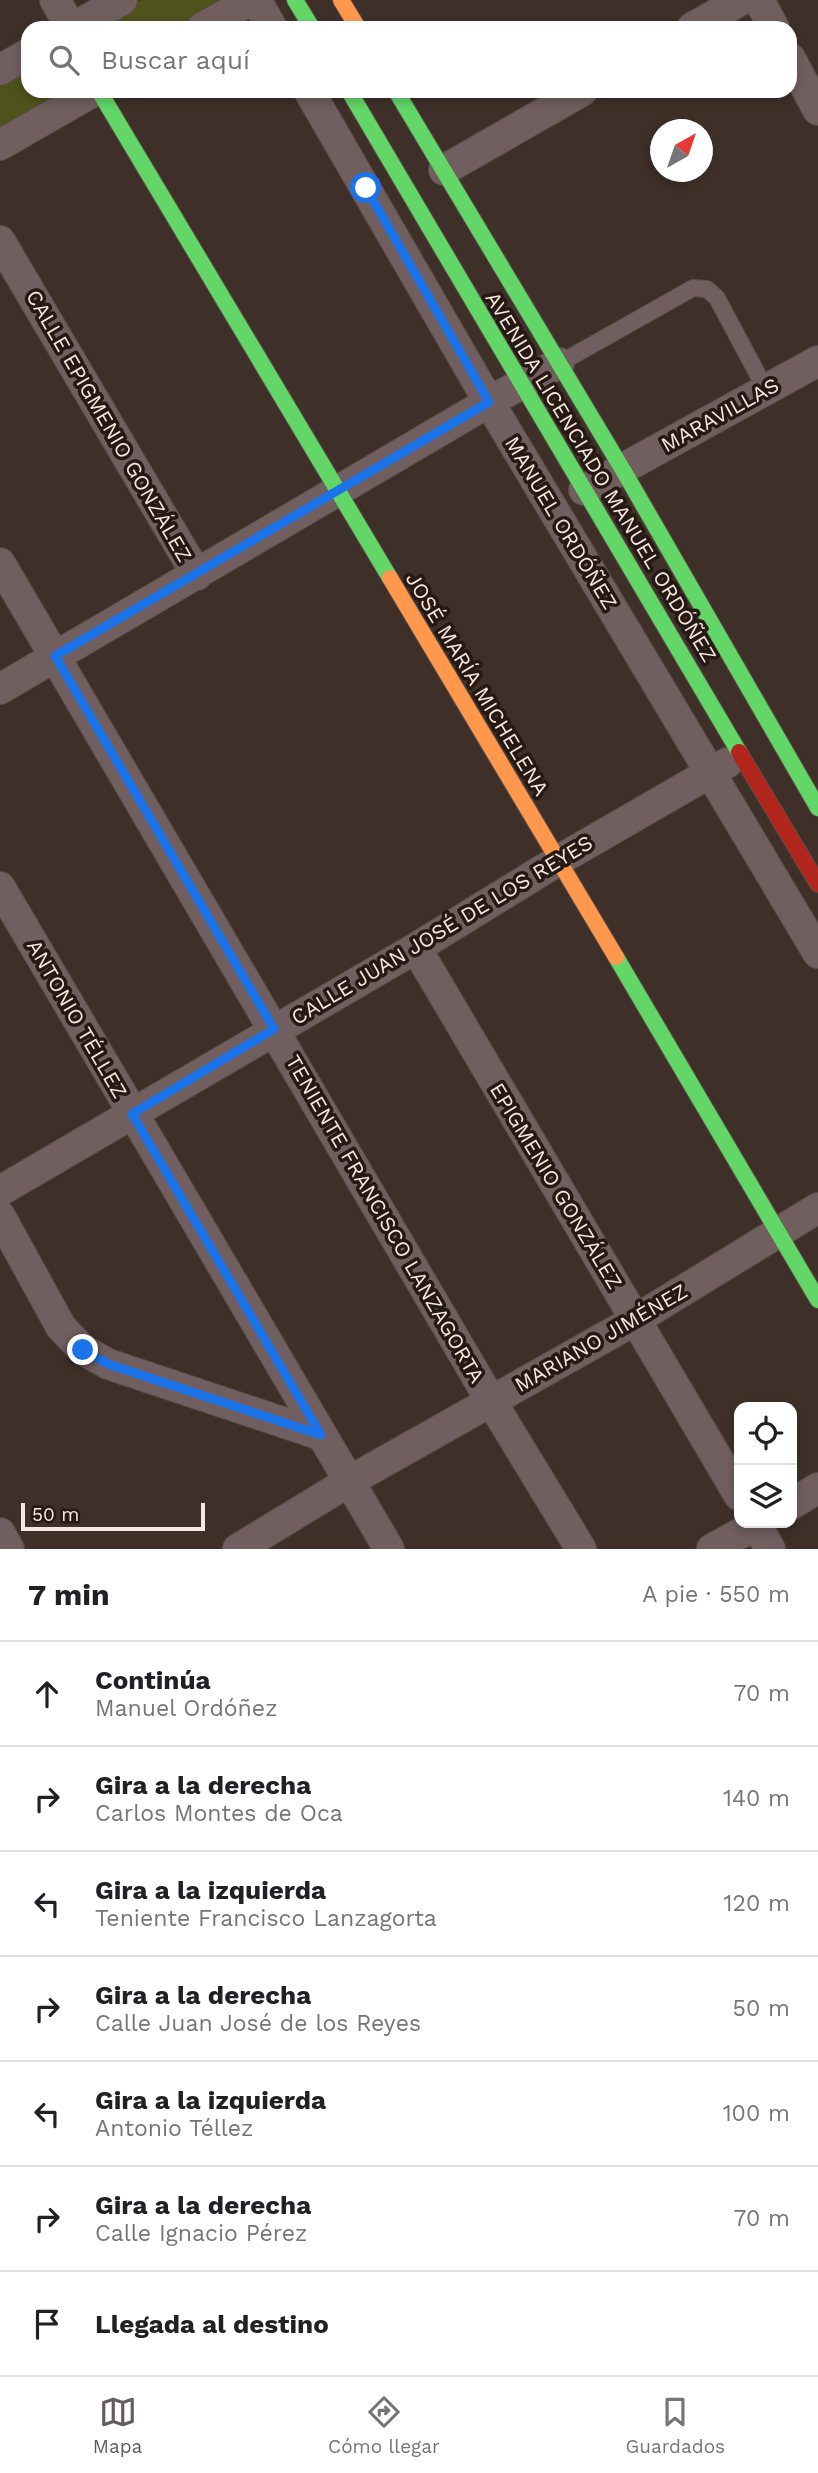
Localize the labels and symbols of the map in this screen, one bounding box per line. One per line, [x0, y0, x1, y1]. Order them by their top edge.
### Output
north arrow [650, 119, 713, 182]
route start [350, 172, 381, 203]
street label: CALLE EPIGMENIO GONZÁLEZ [21, 285, 198, 566]
street label: AVENIDA LICENCIADO MANUEL ORDÓÑEZ [480, 287, 722, 667]
street label: MARAVILLAS [657, 372, 783, 457]
street label: MANUEL ORDÓÑEZ [499, 432, 623, 614]
street label: JOSÉ MARÍA MICHELENA [401, 567, 554, 800]
street label: CALLE JUAN JOSÉ DE LOS REYES [287, 829, 597, 1030]
street label: ANTONIO TÉLLEZ [22, 935, 133, 1102]
street label: TENIENTE FRANCISCO LANZAGORTA [281, 1050, 490, 1387]
street label: EPIGMENIO GONZÁLEZ [485, 1078, 628, 1293]
street label: MARIANO JIMÉNEZ [510, 1278, 691, 1397]
route end [67, 1334, 98, 1365]
scale bar [21, 1500, 205, 1532]

